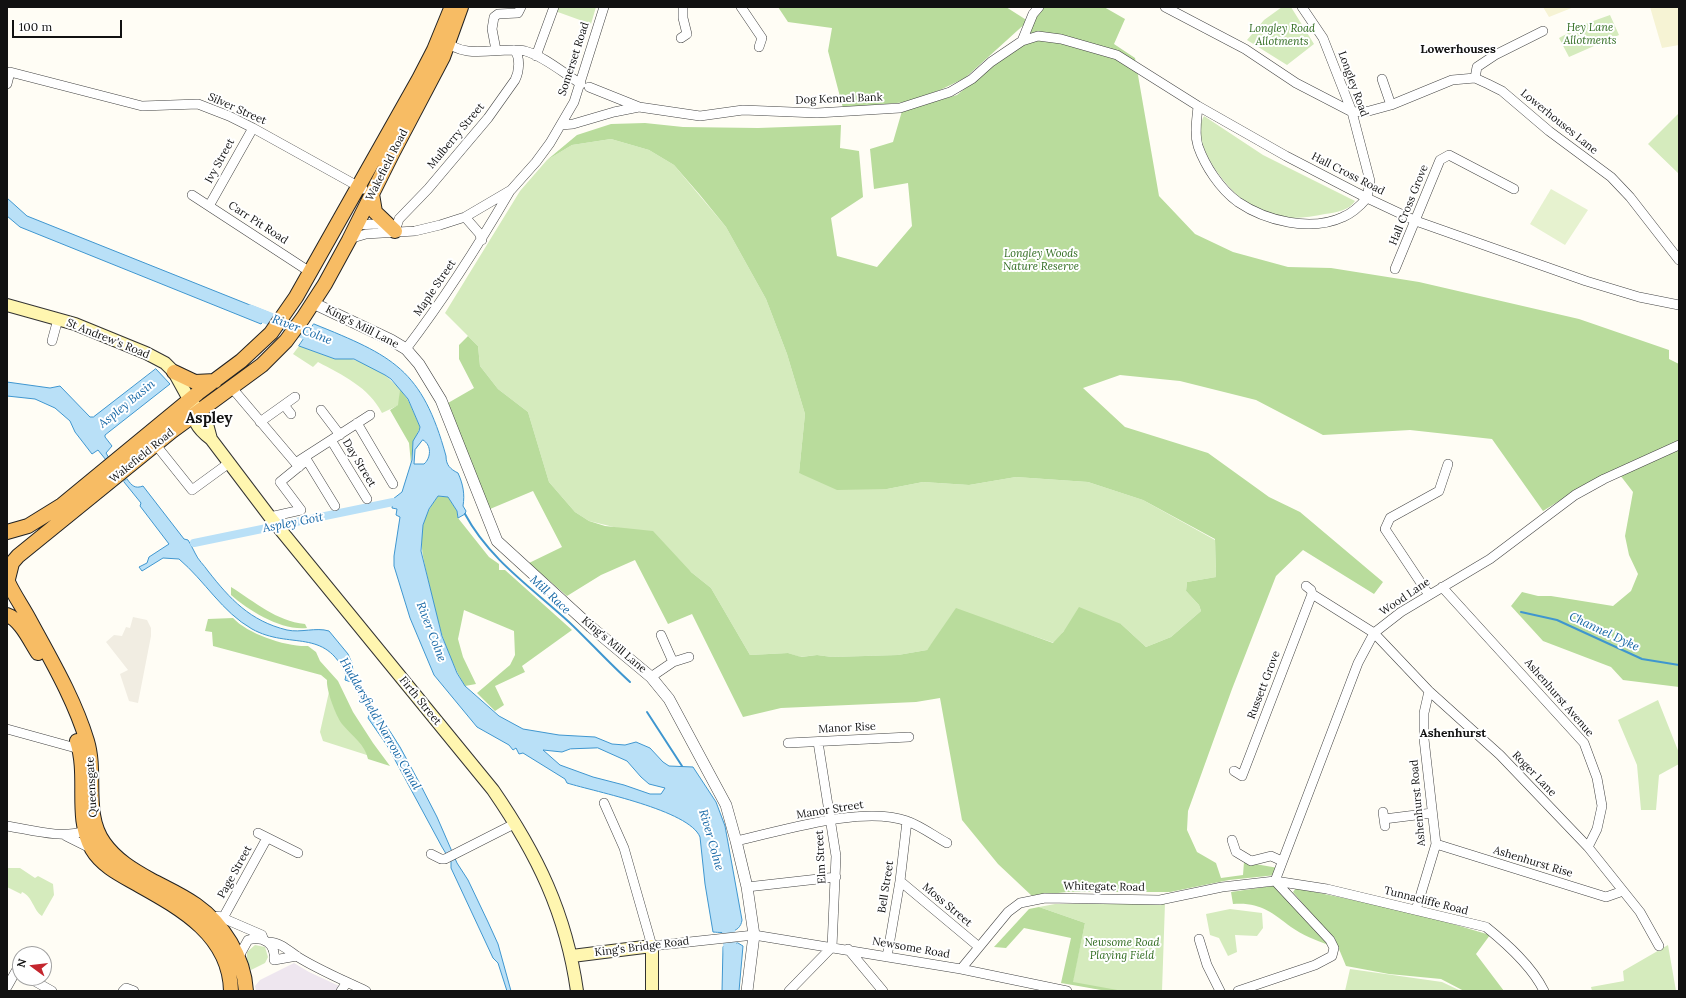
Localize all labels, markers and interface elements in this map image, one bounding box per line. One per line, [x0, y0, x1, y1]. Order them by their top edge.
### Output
scale bar [14, 12, 124, 38]
text: 100 m [19, 19, 52, 34]
street label: Somerset Road [556, 20, 592, 98]
park label: Hey Lane Allotments [1563, 21, 1617, 47]
park label: Longley Road Allotments [1249, 22, 1315, 48]
district label: Lowerhouses [1420, 43, 1496, 57]
street label: Longley Road [1335, 49, 1371, 119]
street label: Lowerhouses Lane [1518, 87, 1600, 157]
street label: Silver Street [206, 90, 268, 128]
street label: Dog Kennel Bank [795, 91, 883, 107]
street label: Mulberry Street [425, 100, 487, 172]
street label: Wakefield Road [363, 127, 411, 203]
street label: Ivy Street [202, 136, 238, 186]
street label: Hall Cross Road [1309, 150, 1387, 198]
street label: Hall Cross Grove [1387, 163, 1431, 247]
street label: Carr Pit Road [226, 199, 290, 247]
park label: Longley Woods Nature Reserve [1003, 247, 1079, 273]
street label: Maple Street [411, 257, 459, 319]
street label: King's Mill Lane [323, 303, 401, 351]
water label: River Colne [270, 312, 334, 348]
street label: St Andrew's Road [64, 316, 152, 362]
water label: Aspley Basin [96, 377, 158, 431]
district label: Aspley [185, 410, 233, 428]
street label: Wakefield Road [107, 426, 177, 486]
street label: Day Street [340, 437, 378, 489]
water label: Aspley Goit [261, 510, 325, 536]
water label: Mill Race [527, 573, 573, 617]
street label: Wood Lane [1377, 575, 1433, 619]
water label: River Colne [413, 600, 449, 664]
water label: Channel Dyke [1567, 609, 1641, 655]
street label: King's Mill Lane [579, 614, 649, 676]
street label: Russett Grove [1245, 649, 1283, 721]
water label: Huddersfield Narrow Canal [336, 655, 424, 793]
street label: Ashenhurst Avenue [1522, 656, 1596, 740]
street label: Firth Street [396, 674, 444, 728]
street label: Manor Rise [818, 720, 876, 736]
district label: Ashenhurst [1420, 727, 1486, 741]
street label: Roger Lane [1509, 749, 1559, 799]
street label: Queensgate [84, 756, 100, 818]
street label: Ashenhurst Road [1408, 759, 1428, 847]
street label: Manor Street [796, 798, 864, 822]
water label: River Colne [695, 808, 727, 872]
street label: Elm Street [813, 830, 829, 884]
street label: Page Street [215, 843, 255, 901]
street label: Ashenhurst Rise [1492, 844, 1574, 880]
street label: Bell Street [875, 860, 897, 914]
street label: Moss Street [920, 880, 974, 930]
street label: Whitegate Road [1063, 880, 1145, 894]
street label: Tunnacliffe Road [1383, 884, 1469, 918]
street label: King's Bridge Road [594, 935, 690, 959]
street label: Newsome Road [871, 935, 951, 961]
park label: Newsome Road Playing Field [1084, 936, 1160, 962]
north arrow [12, 946, 52, 986]
text: N [14, 957, 29, 969]

